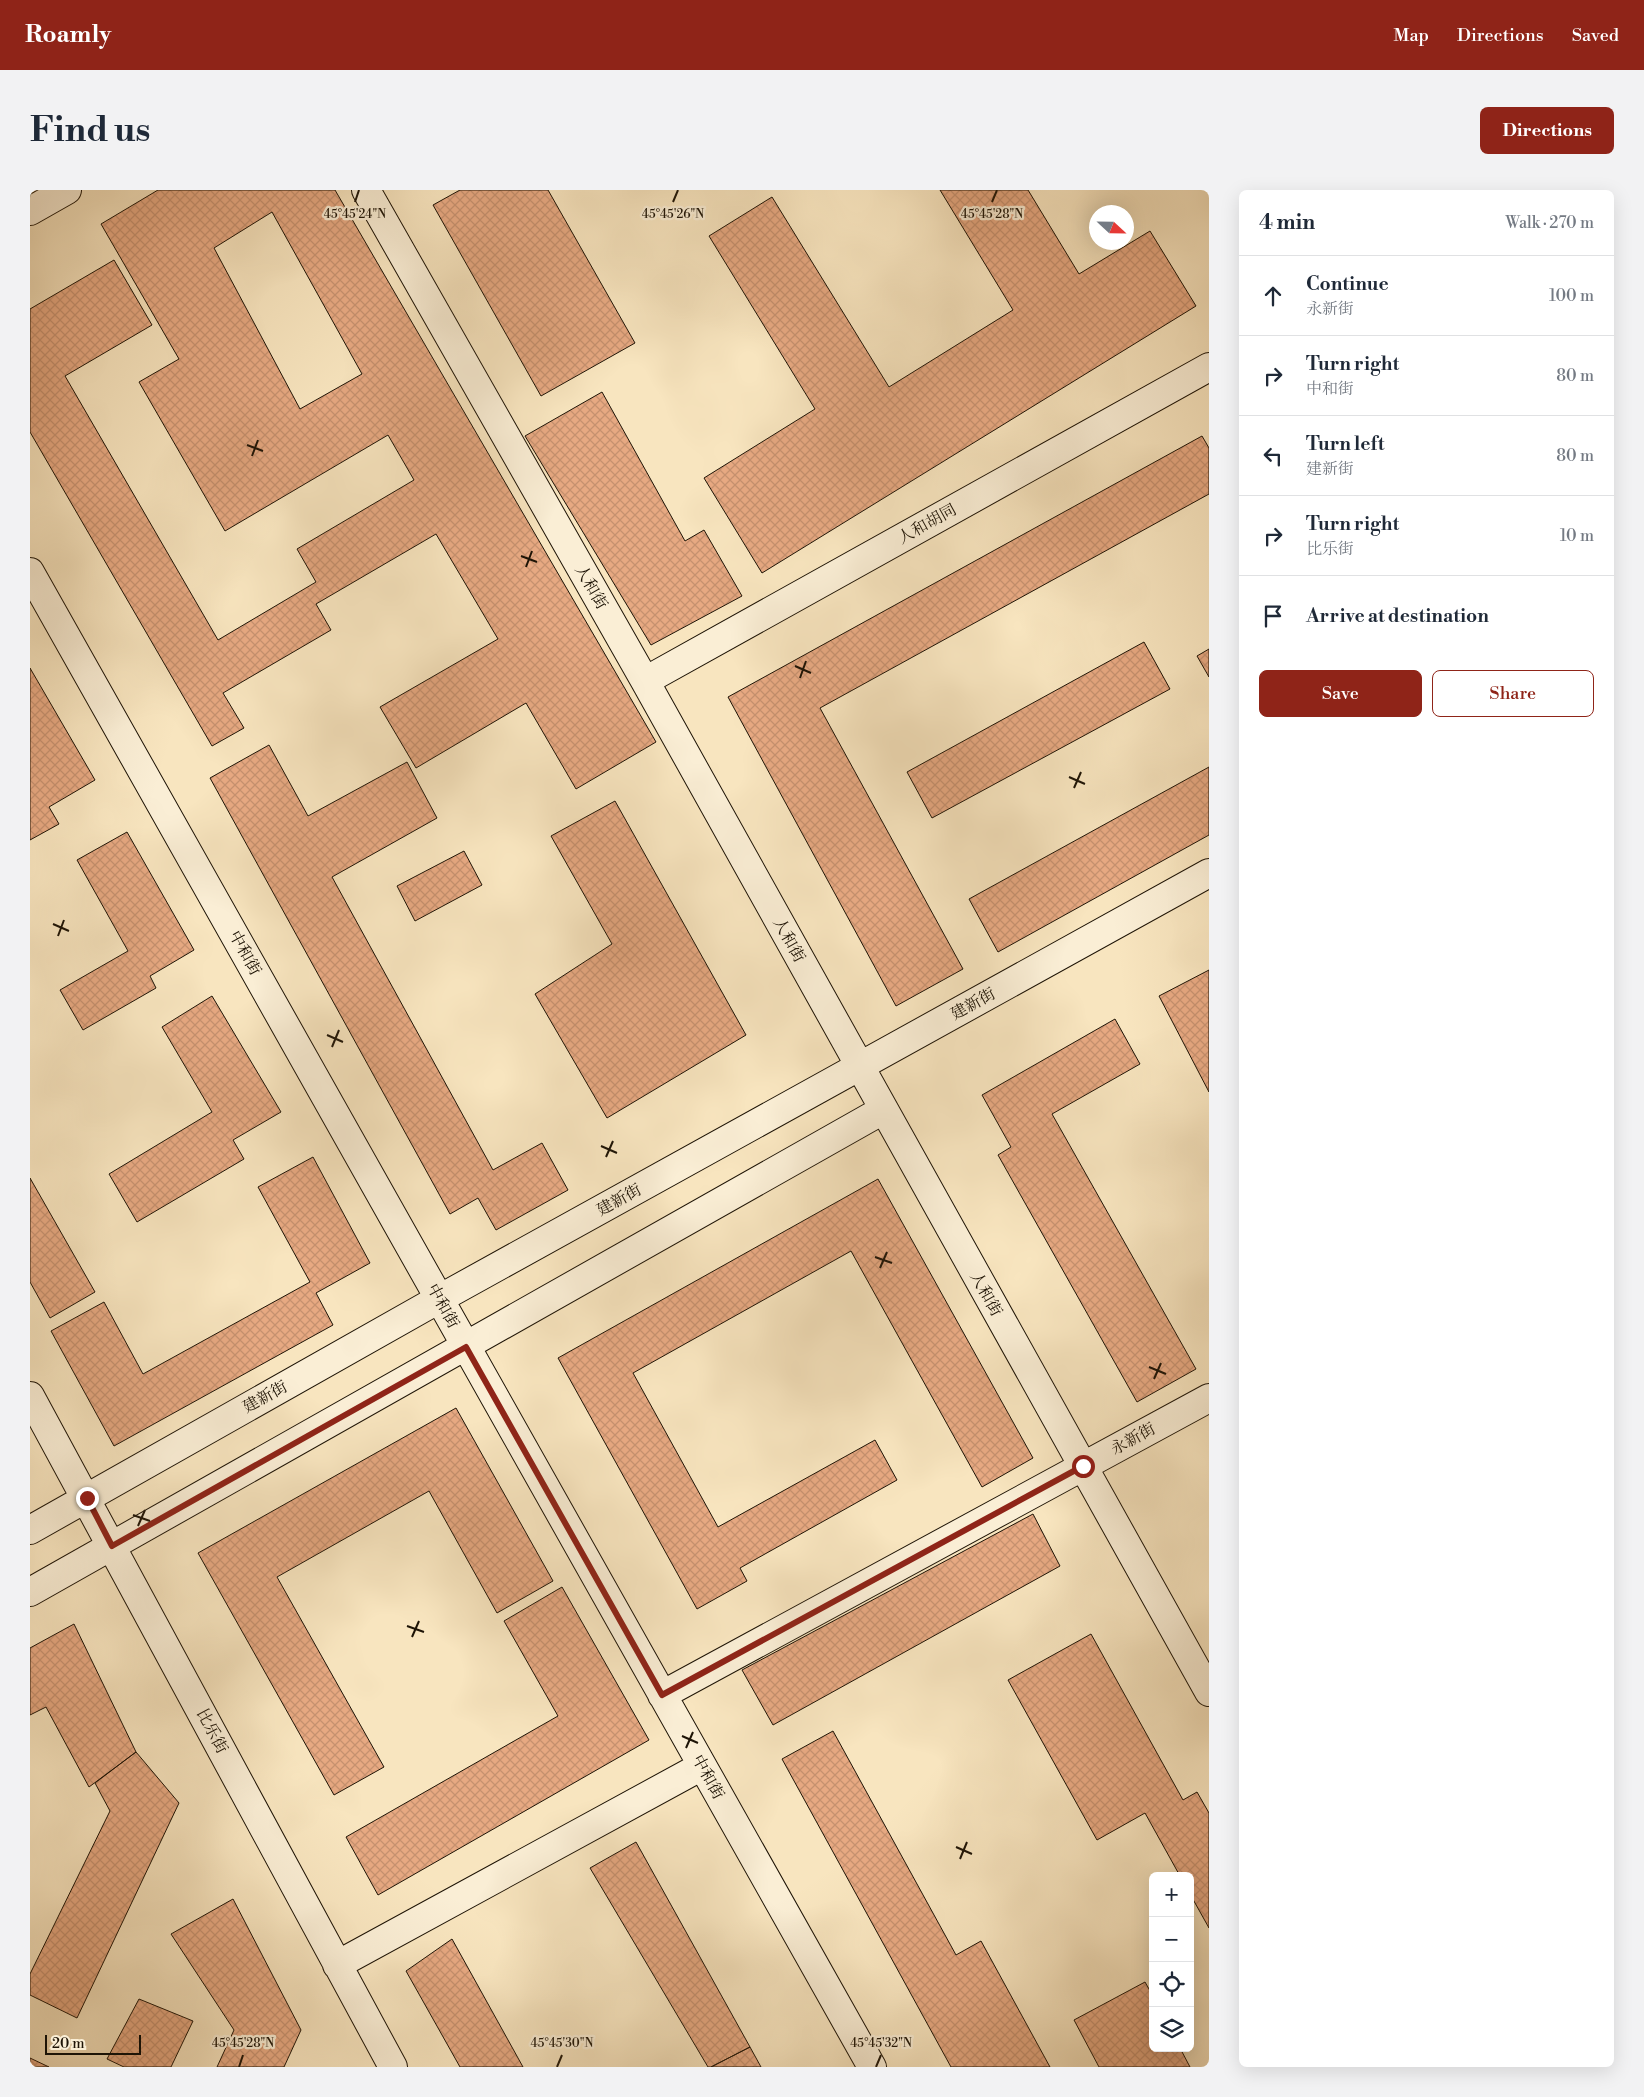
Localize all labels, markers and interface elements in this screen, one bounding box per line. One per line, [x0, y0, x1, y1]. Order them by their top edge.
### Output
text: Roamly [25, 20, 111, 50]
text: Map [1393, 24, 1429, 47]
text: Directions [1457, 24, 1544, 47]
text: Saved [1572, 24, 1619, 47]
button: Directions [1480, 107, 1614, 154]
text: Find us [30, 109, 150, 152]
north arrow [1089, 205, 1134, 250]
text: 45°45'24"N [324, 207, 386, 222]
text: 45°45'26"N [642, 207, 704, 222]
text: 45°45'28"N [961, 207, 1023, 222]
text: 4 min [1259, 210, 1315, 236]
text: Walk · 270 m [1505, 213, 1594, 233]
text: Continue [1306, 272, 1389, 296]
icon: ahead [1259, 282, 1287, 310]
text: 100 m [1549, 286, 1594, 306]
text: 永新街 [1306, 299, 1354, 319]
text: Turn right [1306, 352, 1399, 376]
icon: right [1259, 362, 1287, 390]
text: 80 m [1556, 366, 1594, 386]
text: 中和街 [1306, 379, 1354, 399]
text: Turn left [1306, 432, 1385, 456]
icon: left [1259, 442, 1287, 470]
text: 80 m [1556, 446, 1594, 466]
text: 建新街 [1306, 459, 1354, 479]
street label: 人和胡同 [894, 500, 960, 548]
text: Turn right [1306, 512, 1399, 536]
icon: right [1259, 522, 1287, 550]
text: 10 m [1560, 526, 1594, 546]
text: 比乐街 [1306, 539, 1354, 559]
street label: 人和街 [570, 561, 612, 613]
icon: arrive [1259, 602, 1287, 630]
text: Arrive at destination [1306, 604, 1489, 628]
button: Save [1259, 670, 1422, 717]
button: Share [1432, 670, 1594, 717]
street label: 人和街 [769, 914, 809, 966]
street label: 中和街 [225, 927, 265, 979]
street label: 建新街 [947, 984, 999, 1024]
street label: 建新街 [593, 1180, 645, 1220]
street label: 人和街 [966, 1268, 1006, 1320]
street label: 中和街 [423, 1280, 463, 1332]
street label: 建新街 [239, 1377, 291, 1417]
street label: 永新街 [1107, 1419, 1159, 1459]
route start [1072, 1455, 1095, 1478]
route end [76, 1487, 99, 1510]
street label: 比乐街 [192, 1705, 232, 1757]
street label: 中和街 [688, 1751, 728, 1803]
map controls [1149, 1872, 1194, 2052]
button: + [1149, 1872, 1194, 1917]
button: − [1149, 1917, 1194, 1962]
button: locate [1149, 1962, 1194, 2007]
button: layers [1149, 2007, 1194, 2052]
scale bar [45, 2032, 141, 2055]
text: 20 m [52, 2035, 84, 2053]
text: 45°45'28"N [212, 2036, 274, 2051]
text: 45°45'30"N [531, 2036, 593, 2051]
text: 45°45'32"N [850, 2036, 912, 2051]

